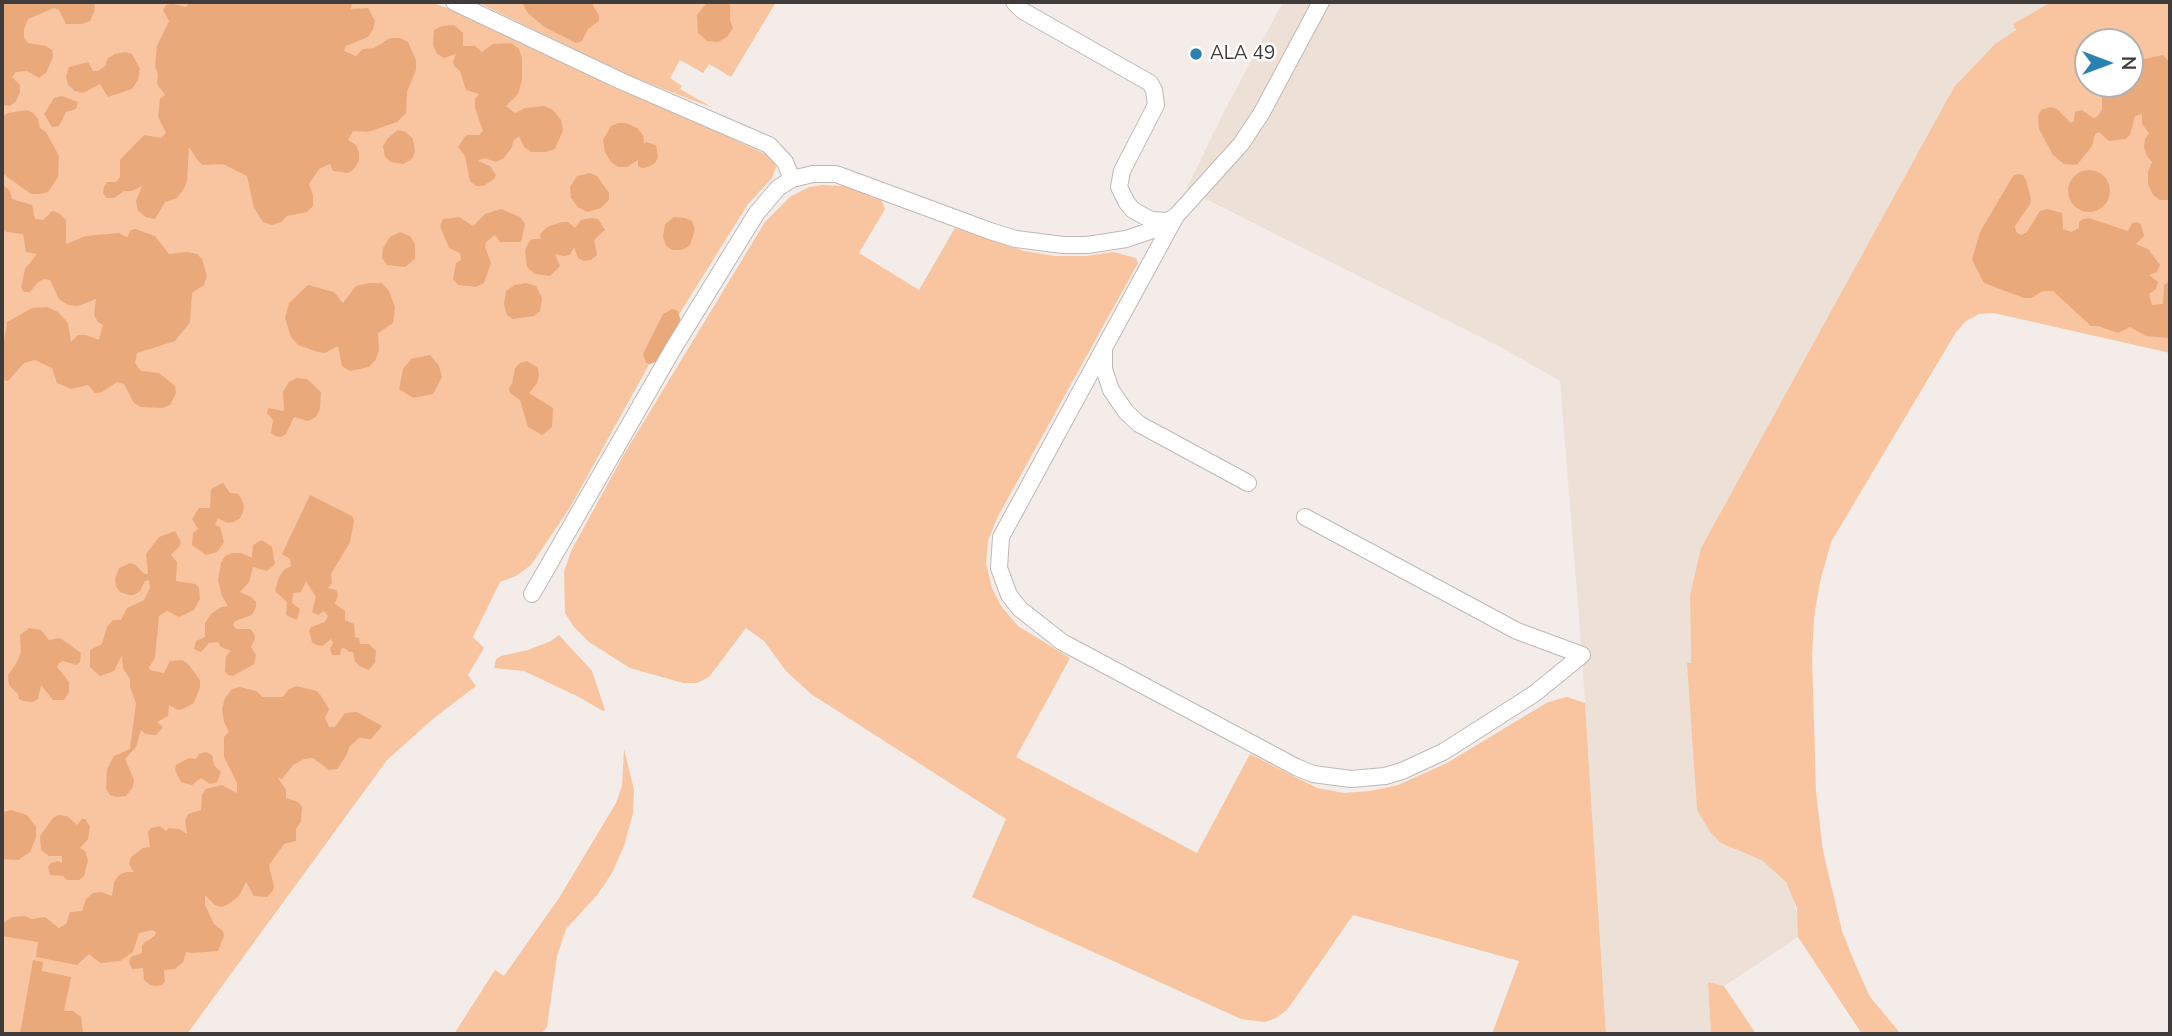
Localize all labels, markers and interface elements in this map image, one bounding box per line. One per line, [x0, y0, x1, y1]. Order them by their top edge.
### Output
north arrow [2074, 28, 2144, 98]
place label: ALA 49 [1210, 43, 1275, 65]
marker: ALA 49 [1188, 46, 1204, 62]
text: N [2115, 56, 2141, 70]

